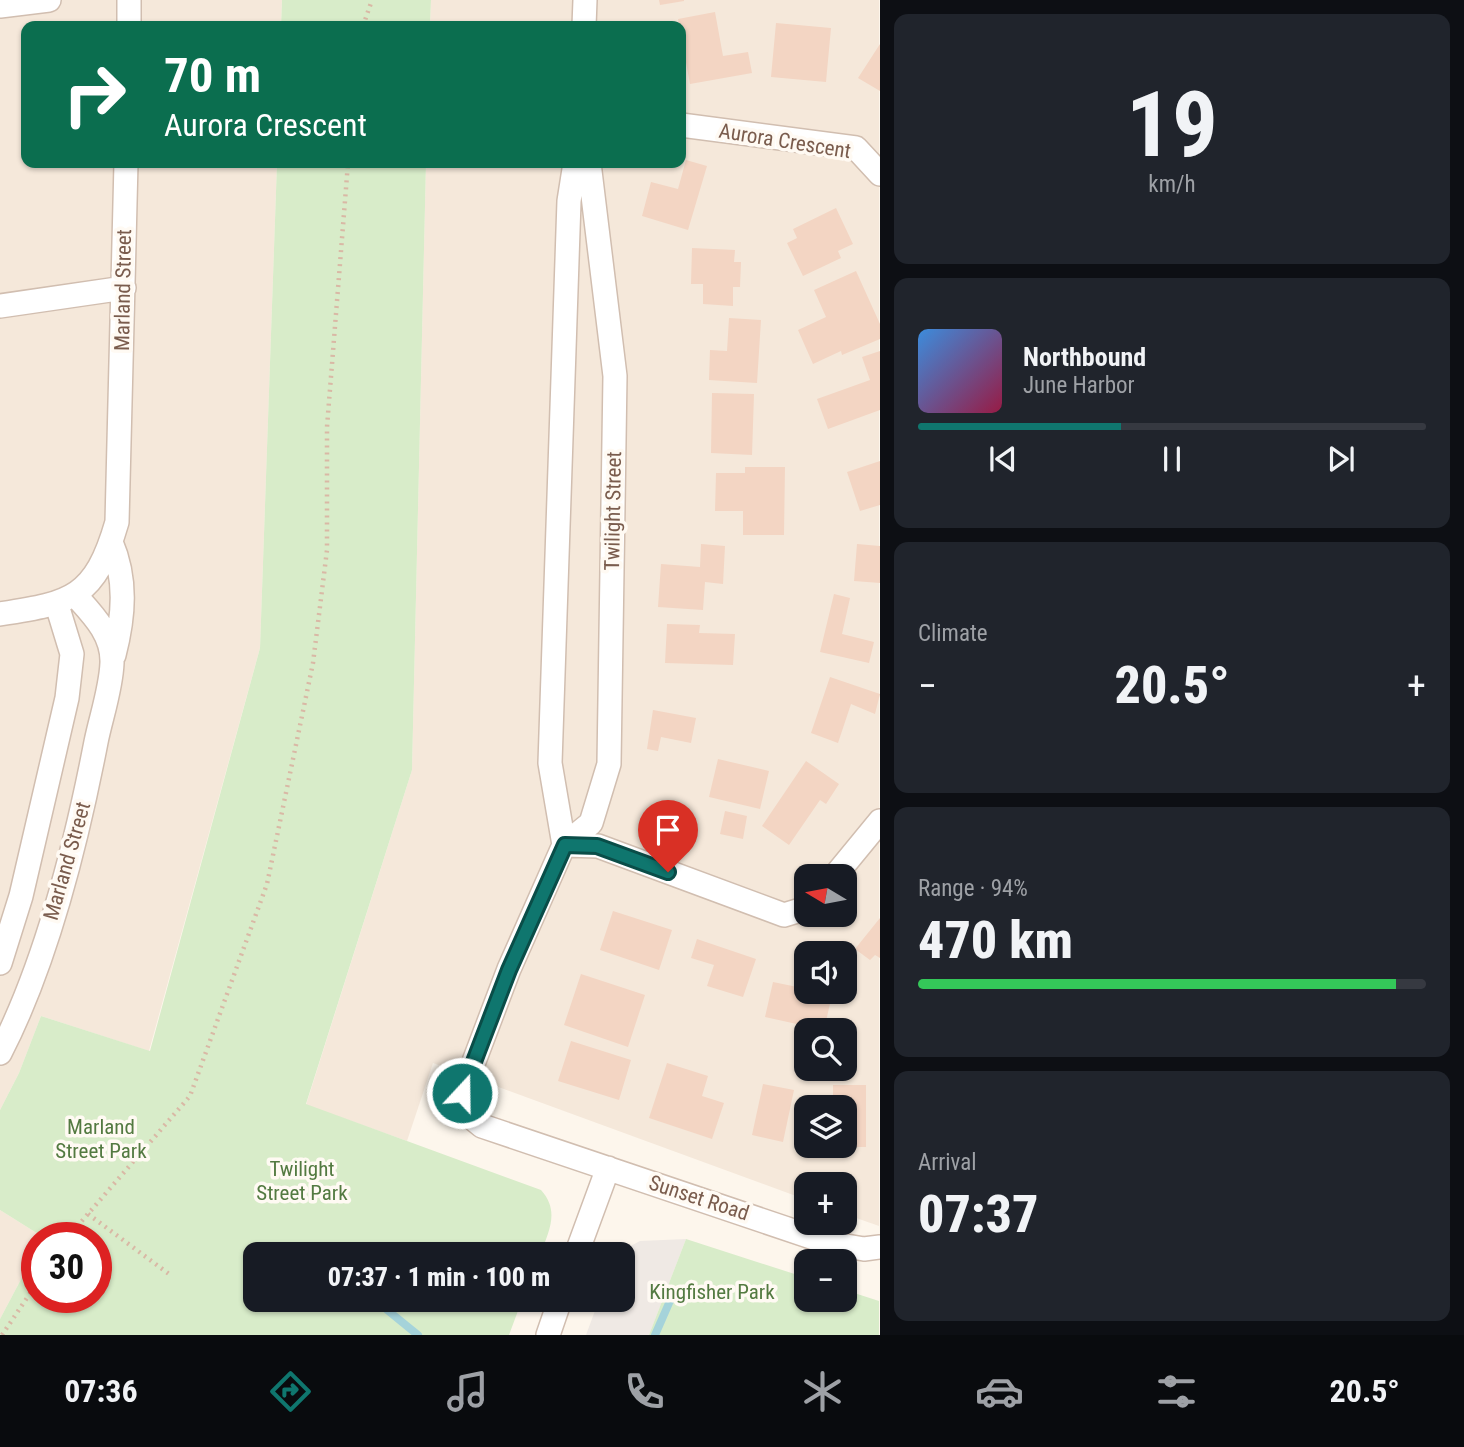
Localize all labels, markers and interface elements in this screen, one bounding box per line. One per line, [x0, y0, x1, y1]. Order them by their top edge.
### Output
text: 70 m [164, 47, 261, 104]
icon: right [49, 49, 140, 140]
text: 19 [1126, 72, 1218, 178]
text: Aurora Crescent [164, 106, 367, 144]
street label: Aurora Crescent [717, 119, 853, 163]
text: km/h [1148, 171, 1196, 198]
street label: Marland Street [110, 229, 136, 351]
text: Northbound [1023, 342, 1146, 372]
text: June Harbor [1023, 372, 1135, 399]
icon: previous [984, 440, 1022, 478]
icon: pause [1153, 440, 1191, 478]
icon: next [1322, 440, 1360, 478]
street label: Twilight Street [600, 451, 626, 571]
text: Climate [918, 620, 988, 647]
text: 20.5° [1114, 655, 1230, 716]
text: − [918, 664, 937, 708]
text: + [1407, 664, 1426, 708]
street label: Marland Street [39, 799, 95, 923]
pin [638, 800, 698, 872]
icon: arrive [649, 811, 687, 849]
north arrow [794, 864, 858, 928]
map controls [794, 864, 857, 1312]
text: Range · 94% [918, 875, 1028, 902]
text: 470 km [918, 910, 1073, 971]
button: sound [794, 941, 857, 1004]
button: search [794, 1018, 857, 1081]
position arrow [425, 1056, 499, 1130]
button: layers [794, 1095, 857, 1158]
park label: Marland Street Park [55, 1115, 147, 1163]
text: Arrival [918, 1149, 977, 1176]
park label: Twilight Street Park [256, 1157, 348, 1205]
street label: Sunset Road [646, 1171, 752, 1225]
button: + [794, 1172, 857, 1235]
text: 07:37 [918, 1184, 1038, 1245]
speed limit sign: 30 [21, 1222, 112, 1313]
button: − [794, 1249, 857, 1312]
text: 07:37 · 1 min · 100 m [328, 1262, 550, 1292]
park label: Kingfisher Park [649, 1280, 775, 1304]
icon: directions [266, 1367, 315, 1416]
icon: music [443, 1367, 492, 1416]
icon: phone [620, 1367, 669, 1416]
icon: climate [798, 1367, 847, 1416]
icon: car [975, 1367, 1024, 1416]
icon: filters [1152, 1367, 1201, 1416]
text: 07:36 [64, 1372, 138, 1410]
text: 20.5° [1330, 1372, 1400, 1410]

